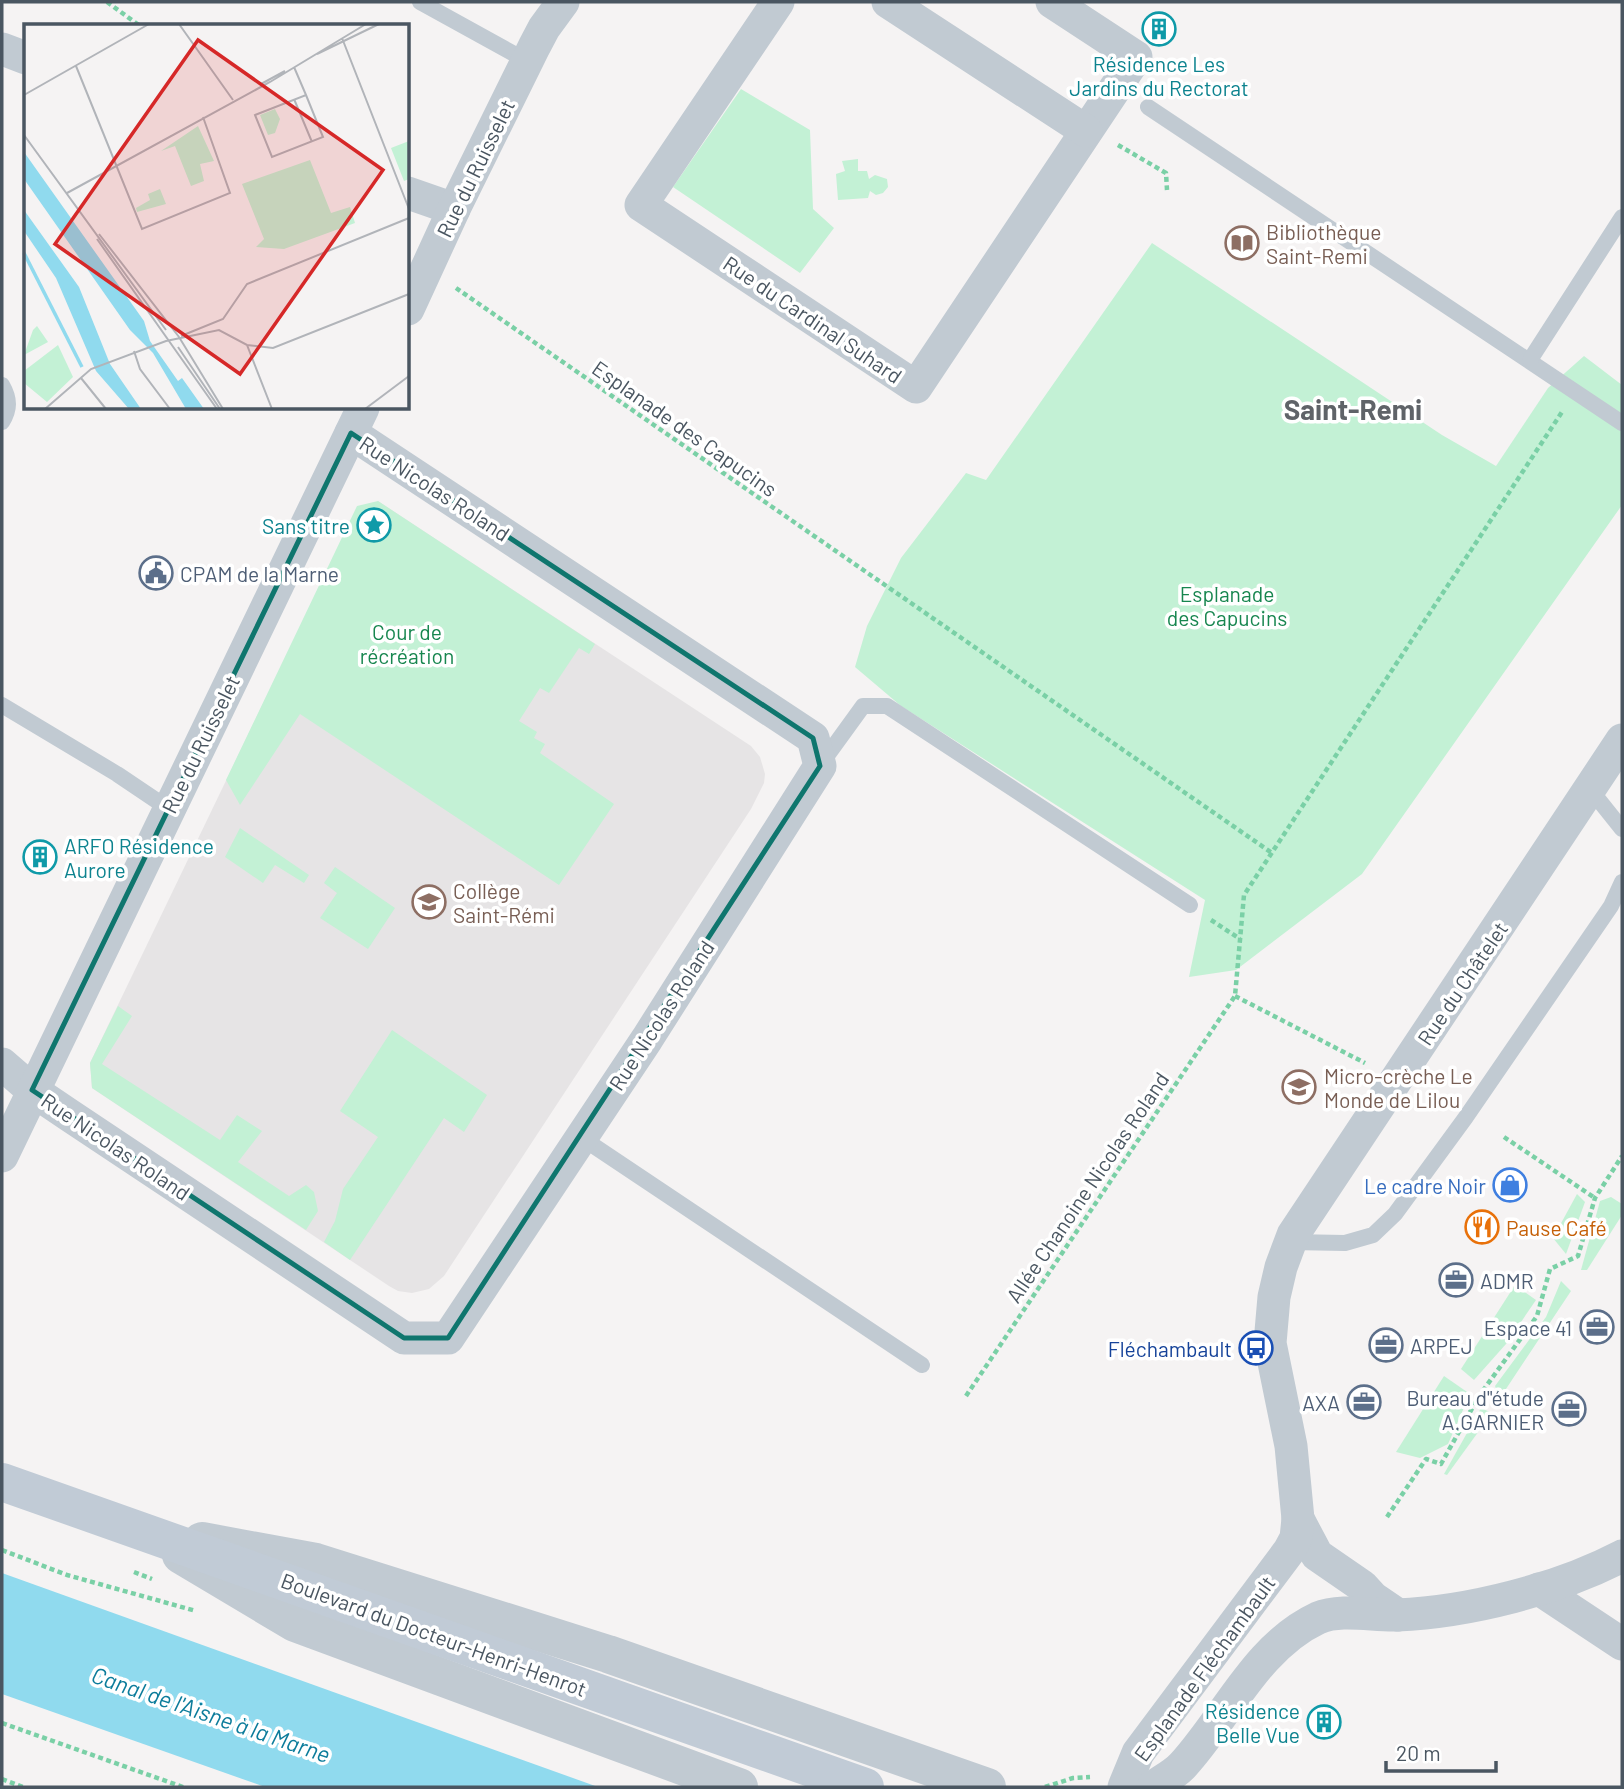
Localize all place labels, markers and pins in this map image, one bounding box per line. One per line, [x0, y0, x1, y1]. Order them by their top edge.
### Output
building icon: Résidence Les Jardins du Rectorat [1140, 10, 1178, 48]
place label: Résidence Les Jardins du Rectorat [1069, 51, 1249, 100]
place label: Bibliothèque Saint-Remi [1266, 219, 1382, 268]
library icon: Bibliothèque Saint-Remi [1223, 224, 1261, 262]
place icon: Sans titre [355, 506, 393, 544]
place label: Sans titre [262, 513, 350, 538]
public building icon: CPAM de la Marne [137, 554, 175, 592]
place label: CPAM de la Marne [180, 561, 339, 586]
place label: ARFO Résidence Aurore [64, 833, 214, 882]
building icon: ARFO Résidence Aurore [21, 838, 59, 876]
place label: Collège Saint-Rémi [453, 878, 555, 927]
school or university icon: Collège Saint-Rémi [410, 883, 448, 921]
place label: Micro-crèche Le Monde de Lilou [1324, 1063, 1473, 1112]
school or university icon: Micro-crèche Le Monde de Lilou [1280, 1068, 1318, 1106]
shop icon: Le cadre Noir [1491, 1166, 1529, 1204]
place label: Le cadre Noir [1364, 1173, 1486, 1198]
restaurant icon: Pause Café [1463, 1208, 1501, 1246]
place label: Pause Café [1506, 1215, 1607, 1240]
office icon: ADMR [1437, 1261, 1475, 1299]
place label: ADMR [1480, 1268, 1534, 1293]
office icon: Espace 41 [1578, 1308, 1616, 1346]
place label: Espace 41 [1484, 1315, 1572, 1340]
office icon: ARPEJ [1367, 1326, 1405, 1364]
bus stop icon: Fléchambault [1237, 1329, 1275, 1367]
place label: ARPEJ [1410, 1333, 1473, 1358]
place label: Fléchambault [1108, 1336, 1232, 1361]
office icon: AXA [1345, 1383, 1383, 1421]
place label: Bureau d"étude A.GARNIER [1407, 1385, 1544, 1434]
place label: AXA [1302, 1390, 1340, 1415]
office icon: Bureau d"étude A.GARNIER [1550, 1390, 1588, 1428]
place label: Résidence Belle Vue [1205, 1698, 1300, 1747]
building icon: Résidence Belle Vue [1305, 1703, 1343, 1741]

